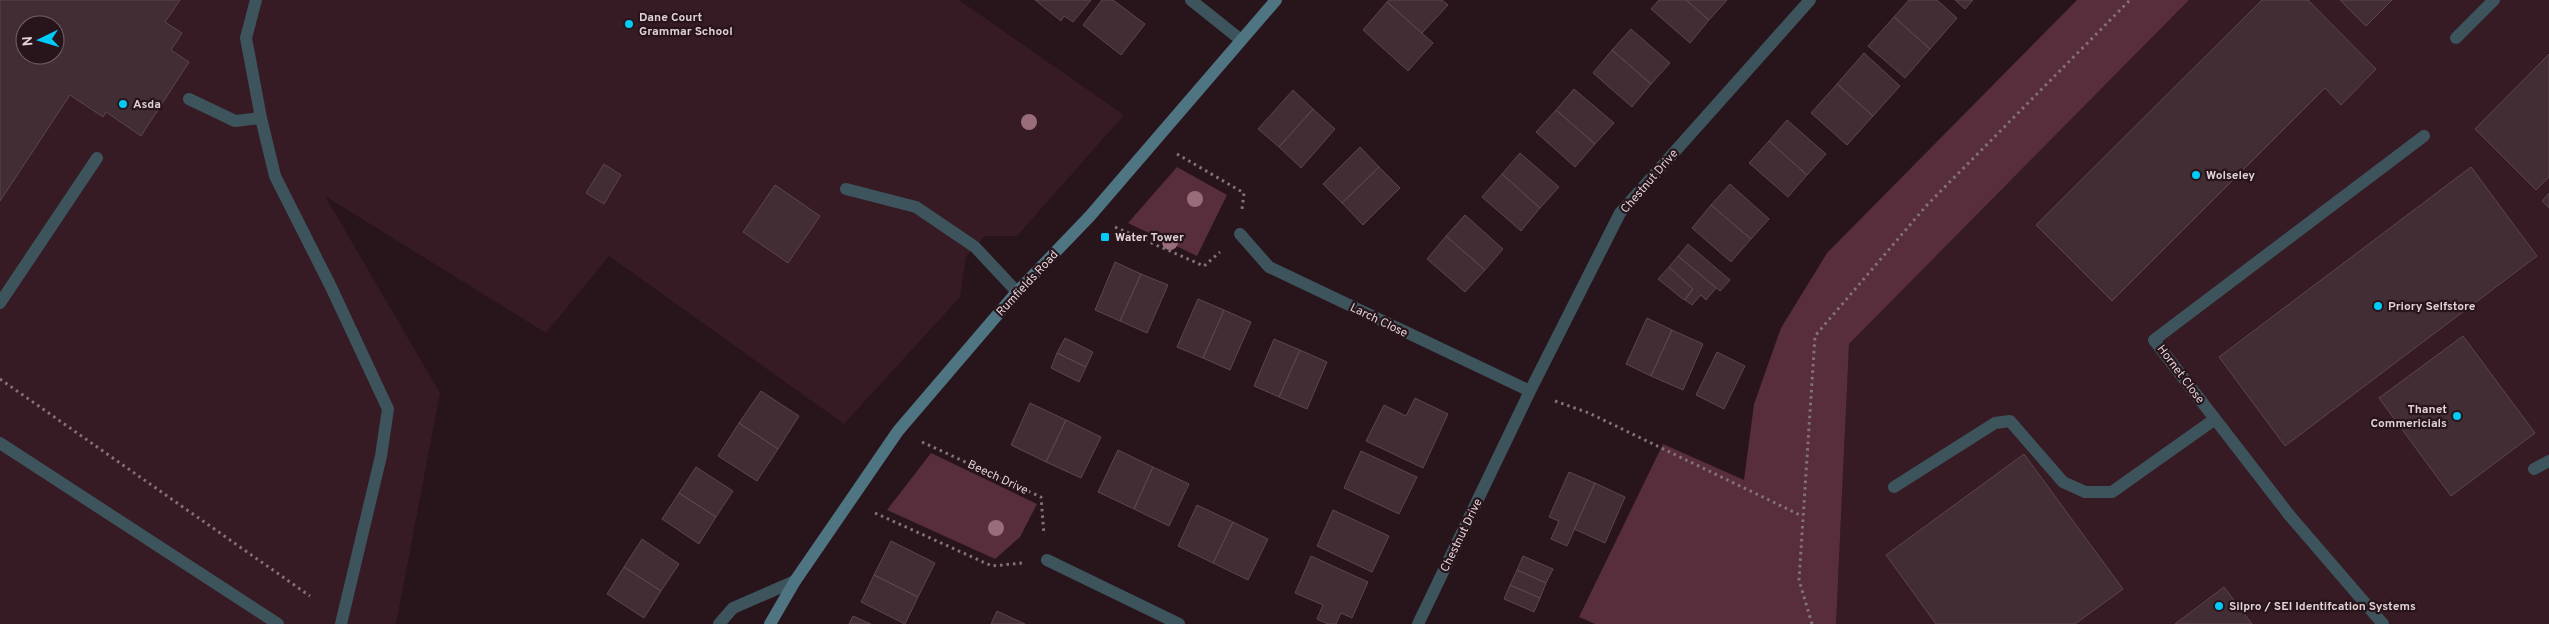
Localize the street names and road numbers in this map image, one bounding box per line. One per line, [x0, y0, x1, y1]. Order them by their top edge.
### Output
street label: Chestnut Drive [1618, 146, 1682, 217]
street label: Rumfields Road [993, 247, 1062, 320]
street label: Larch Close [1347, 300, 1410, 342]
street label: Hornet Close [2153, 342, 2208, 407]
street label: Beech Drive [965, 457, 1031, 499]
street label: Chestnut Drive [1437, 496, 1487, 575]

